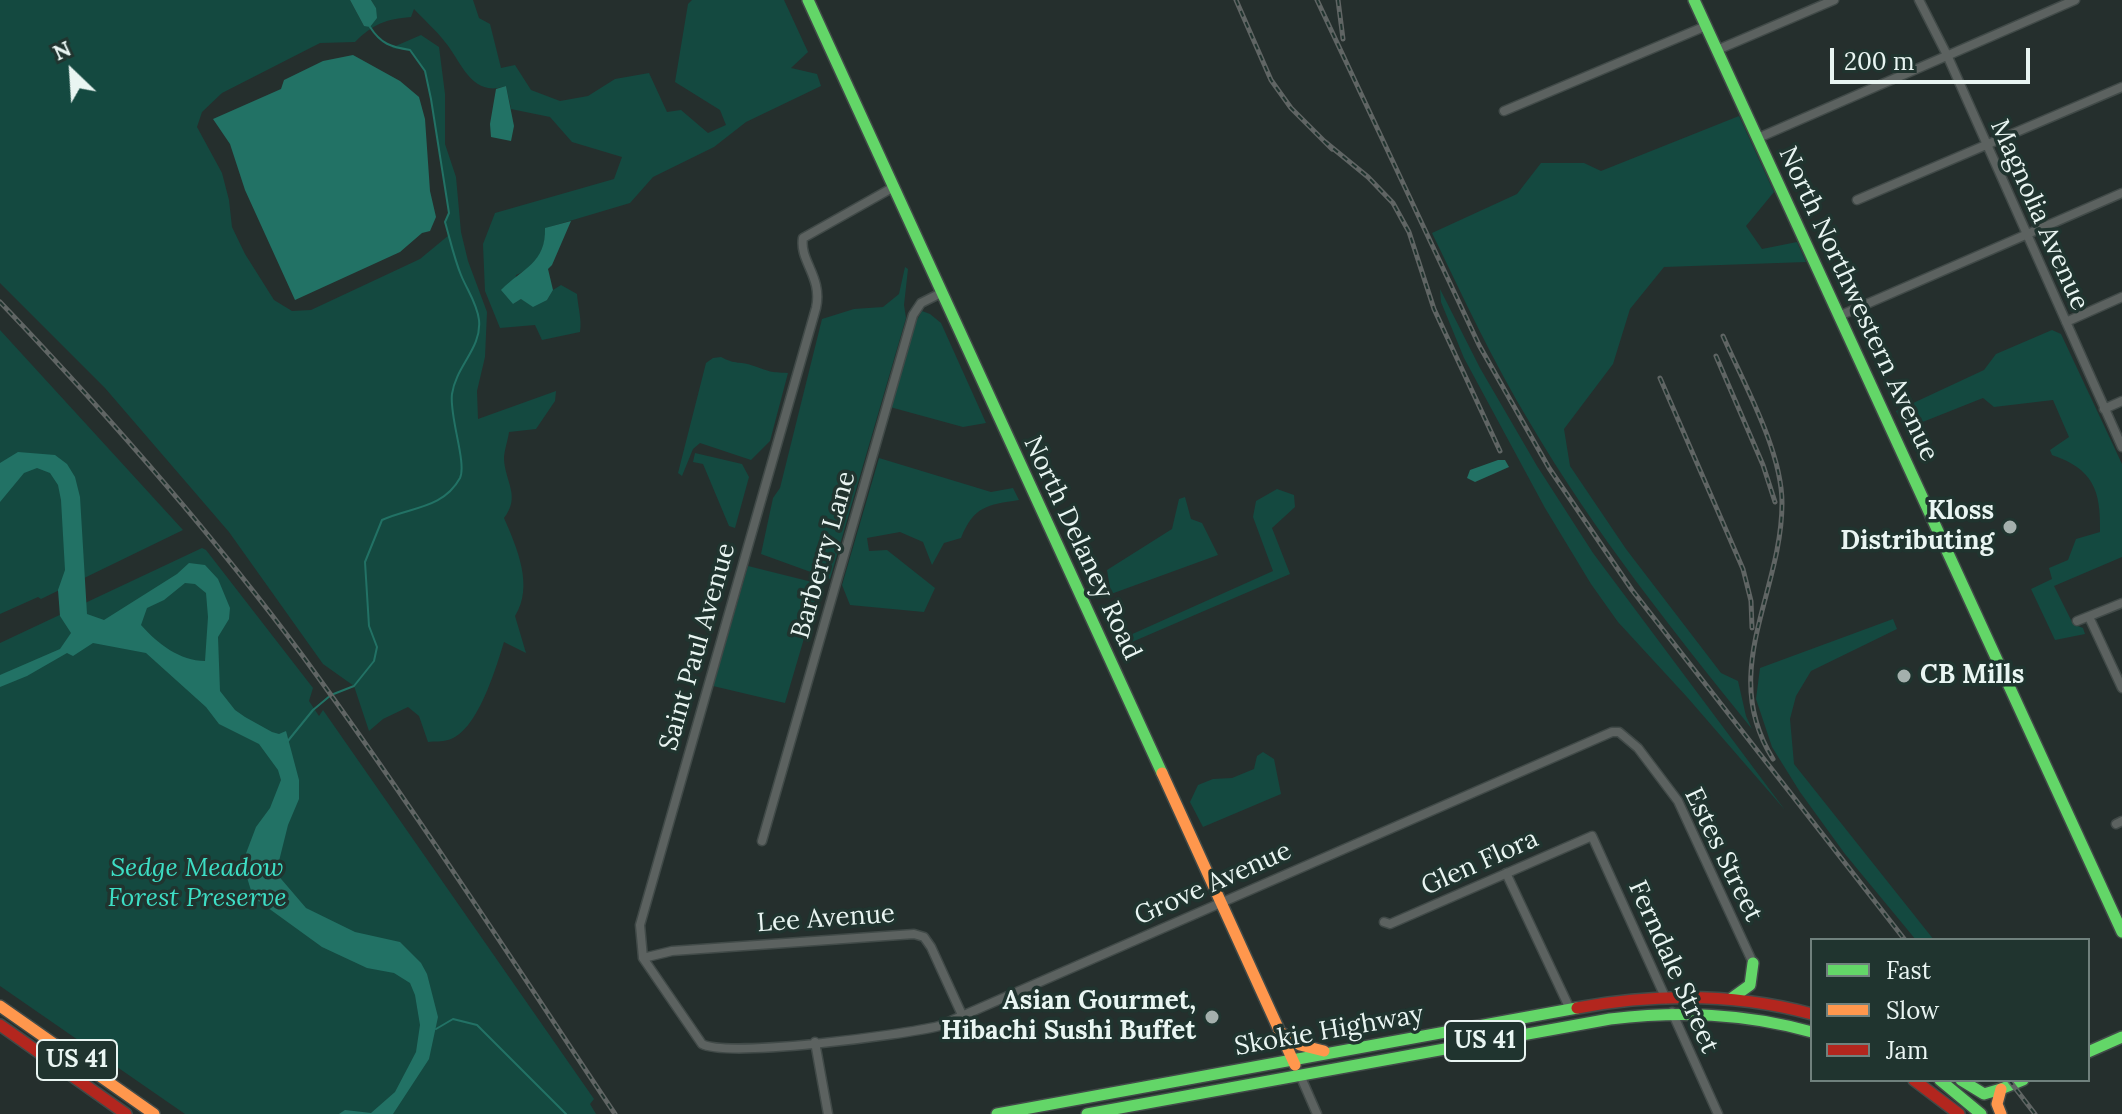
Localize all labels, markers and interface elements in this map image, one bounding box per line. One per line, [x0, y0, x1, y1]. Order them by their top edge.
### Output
north arrow [32, 32, 112, 112]
scale bar [1834, 32, 2034, 82]
text: N [48, 34, 75, 67]
text: 200 m [1844, 46, 1914, 77]
street label: Magnolia Avenue [1983, 115, 2095, 315]
street label: North Northwestern Avenue [1771, 142, 1945, 466]
street label: North Delaney Road [1016, 431, 1148, 665]
street label: Barberry Lane [785, 468, 863, 642]
place label: Kloss Distributing [1840, 496, 1994, 558]
marker: Kloss Distributing [2001, 518, 2019, 536]
street label: Saint Paul Avenue [653, 540, 743, 754]
place label: CB Mills [1920, 660, 2024, 692]
marker: CB Mills [1895, 667, 1913, 685]
street label: Estes Street [1677, 783, 1769, 927]
street label: Glen Flora [1417, 823, 1543, 903]
street label: Grove Avenue [1130, 836, 1296, 932]
park label: Sedge Meadow Forest Preserve [107, 853, 287, 914]
street label: Ferndale Street [1621, 876, 1725, 1058]
street label: Lee Avenue [756, 899, 896, 939]
legend [1810, 938, 2090, 1082]
text: Fast [1886, 955, 1931, 986]
place label: Asian Gourmet, Hibachi Sushi Buffet [941, 986, 1196, 1048]
text: Slow [1886, 995, 1939, 1026]
street label: Skokie Highway [1232, 999, 1426, 1063]
marker: Asian Gourmet, Hibachi Sushi Buffet [1203, 1008, 1221, 1026]
road number: US 41 [1445, 1021, 1525, 1061]
text: Jam [1886, 1035, 1928, 1066]
road number: US 41 [37, 1040, 117, 1080]

